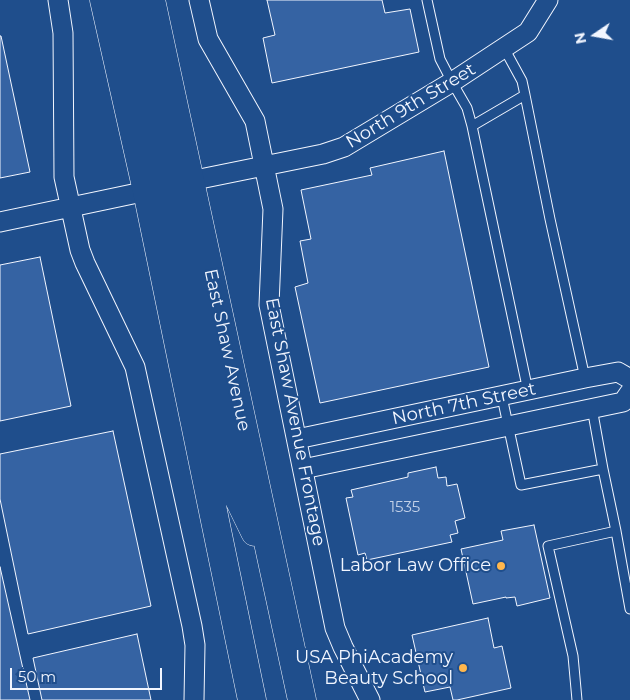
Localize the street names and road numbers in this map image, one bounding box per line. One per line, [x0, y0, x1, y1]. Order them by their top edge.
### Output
street label: North 9th Street [342, 59, 480, 153]
street label: East Shaw Avenue [199, 267, 255, 433]
street label: East Shaw Avenue Frontage [260, 296, 330, 548]
street label: North 7th Street [390, 378, 538, 430]

